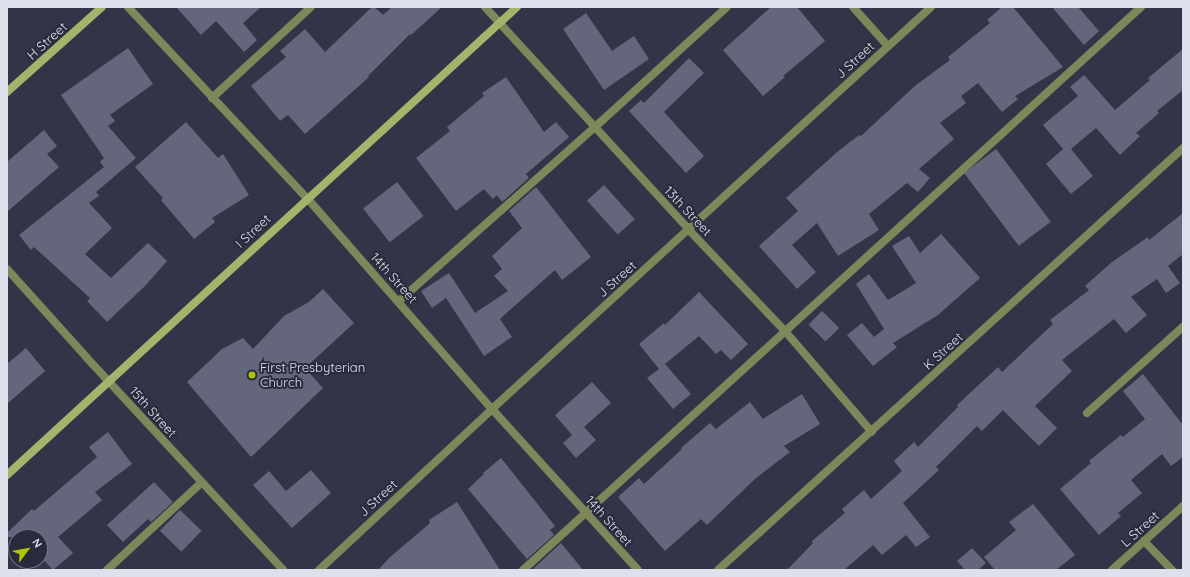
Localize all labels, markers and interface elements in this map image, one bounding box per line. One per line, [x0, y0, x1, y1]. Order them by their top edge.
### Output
street label: H Street [24, 19, 70, 63]
street label: J Street [833, 38, 877, 82]
street label: 13th Street [661, 183, 715, 239]
street label: I Street [232, 211, 274, 251]
street label: 14th Street [367, 250, 421, 306]
street label: J Street [594, 258, 640, 300]
street label: K Street [920, 329, 966, 373]
place label: First Presbyterian Church [260, 360, 365, 391]
marker: First Presbyterian Church [247, 370, 257, 380]
street label: 15th Street [126, 383, 180, 441]
street label: J Street [356, 476, 400, 520]
street label: 14th Street [582, 493, 636, 549]
street label: L Street [1118, 508, 1162, 550]
north arrow [8, 529, 48, 569]
text: N [29, 536, 45, 550]

